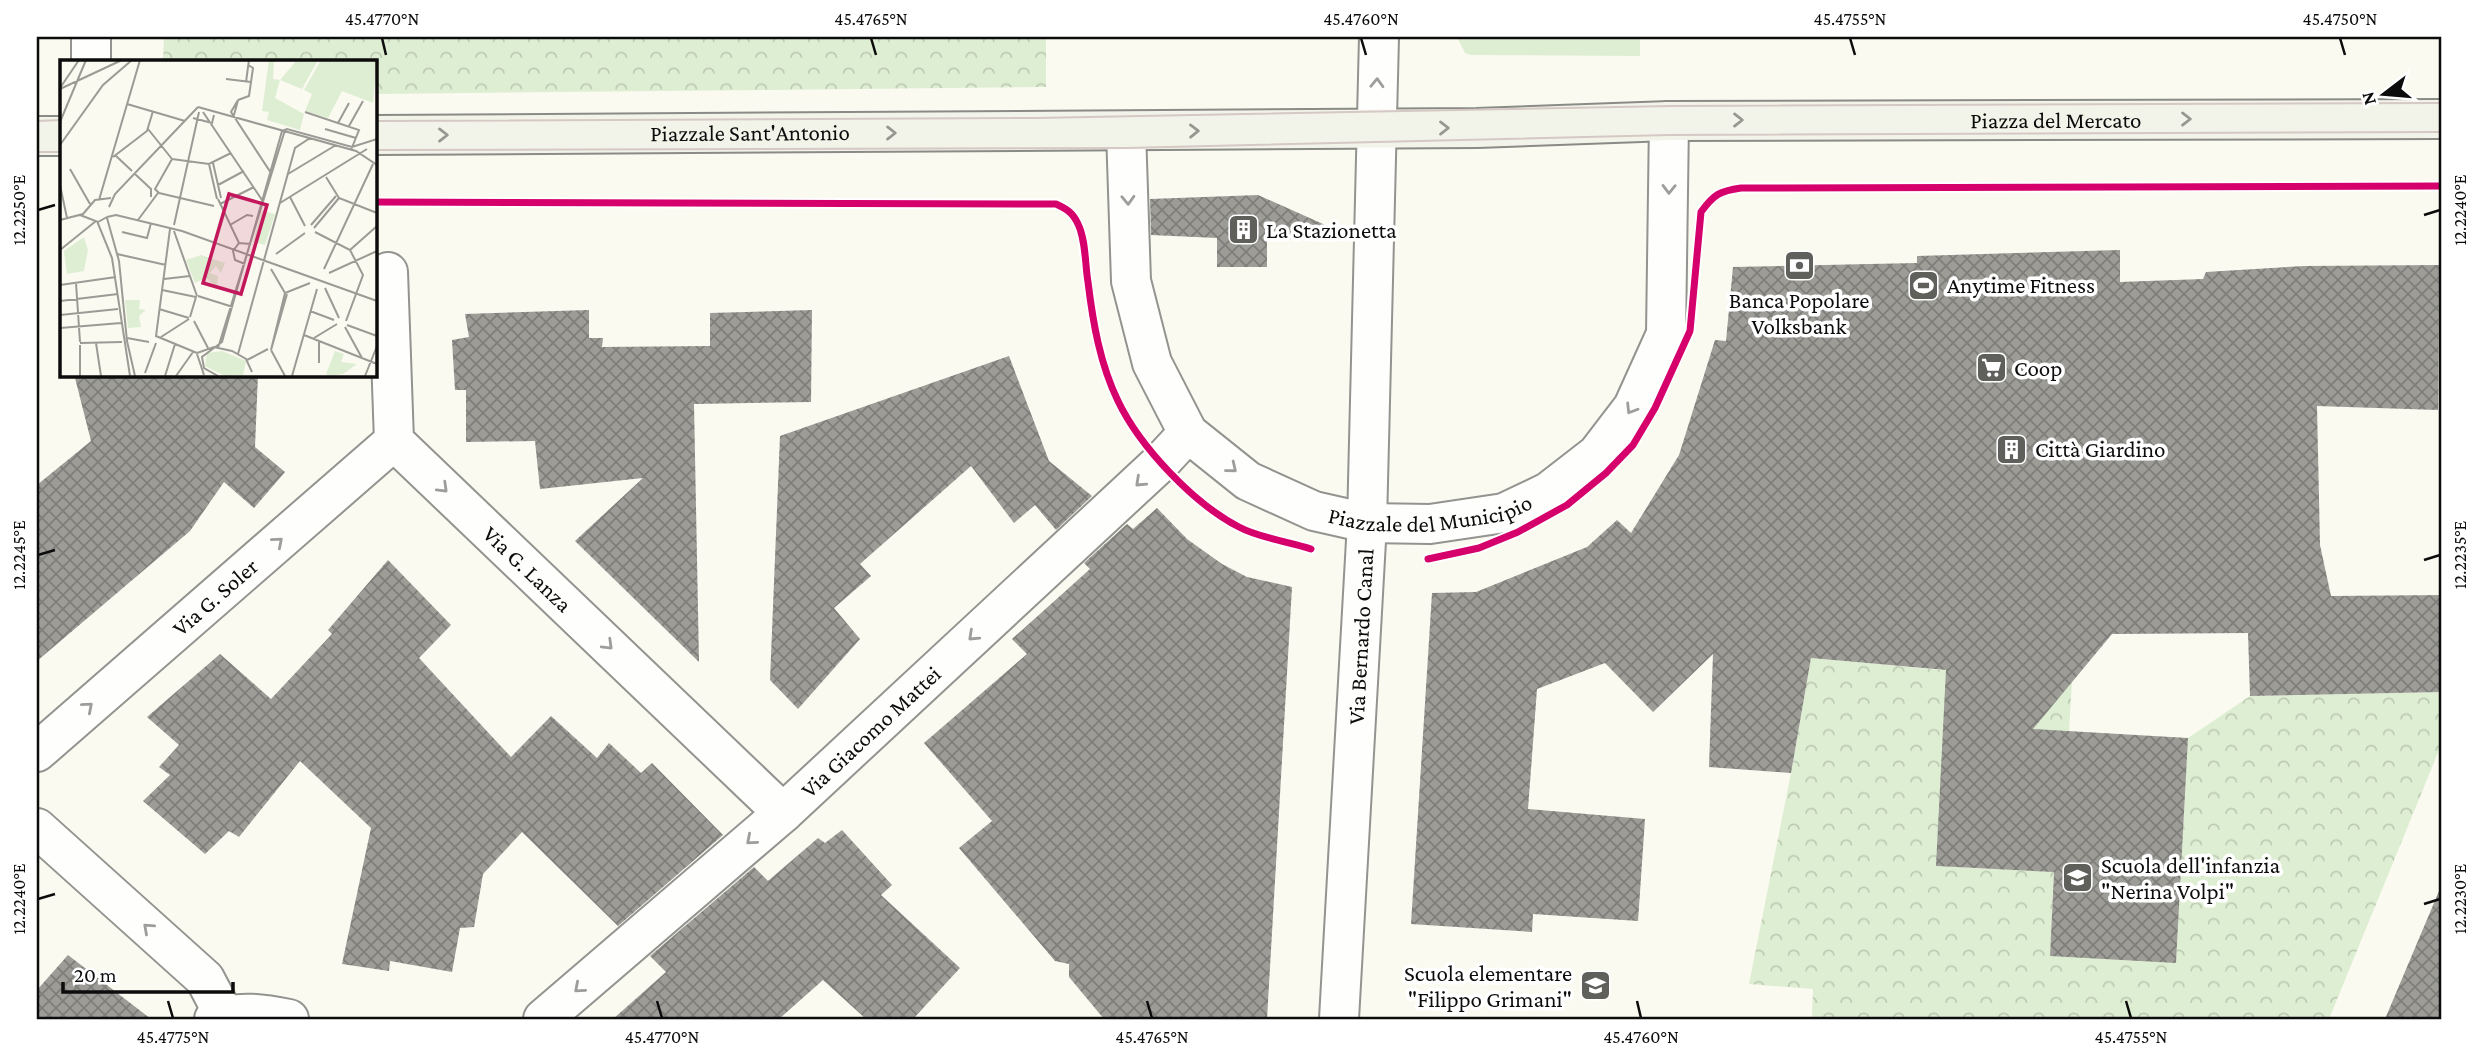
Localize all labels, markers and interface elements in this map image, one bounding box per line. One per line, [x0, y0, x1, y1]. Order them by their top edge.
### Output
text: 45.4770°N [345, 9, 419, 29]
text: 45.4765°N [834, 9, 908, 29]
text: 45.4760°N [1323, 9, 1399, 29]
text: 45.4755°N [1814, 9, 1887, 29]
text: 45.4750°N [2303, 9, 2378, 29]
inset map [60, 60, 376, 376]
north arrow [2350, 60, 2420, 130]
one-way arrow [1370, 77, 1385, 88]
text: N [2356, 89, 2380, 108]
street label: Piazza del Mercato [1970, 107, 2142, 133]
one-way arrow [2181, 111, 2191, 127]
one-way arrow [1733, 112, 1743, 128]
street label: Piazzale Sant'Antonio [650, 119, 850, 146]
one-way arrow [1439, 120, 1450, 136]
one-way arrow [1189, 123, 1200, 138]
one-way arrow [886, 125, 896, 141]
one-way arrow [438, 127, 448, 143]
text: 12.2240°E [2450, 174, 2470, 246]
text: 12.2250°E [9, 175, 29, 245]
one-way arrow [1661, 184, 1676, 195]
one-way arrow [1120, 194, 1135, 205]
building icon: La Stazionetta [1226, 213, 1260, 247]
place label: La Stazionetta [1266, 217, 1397, 243]
bank icon: Banca Popolare Volksbank [1782, 249, 1816, 283]
sports icon: Anytime Fitness [1907, 268, 1941, 302]
place label: Anytime Fitness [1947, 272, 2095, 298]
place label: Banca Popolare Volksbank [1729, 287, 1869, 339]
supermarket icon: Coop [1974, 351, 2008, 385]
place label: Coop [2014, 355, 2062, 381]
one-way arrow [1626, 401, 1639, 414]
building icon: Città Giardino [1995, 432, 2029, 466]
place label: Città Giardino [2035, 436, 2165, 462]
one-way arrow [1224, 460, 1236, 473]
one-way arrow [1135, 473, 1148, 486]
one-way arrow [435, 480, 448, 493]
street label: Piazzale del Municipio [1326, 489, 1536, 537]
text: 12.2245°E [9, 520, 29, 590]
street label: Via G. Lanza [478, 520, 578, 617]
text: 12.2235°E [2450, 520, 2470, 589]
one-way arrow [270, 538, 283, 550]
street label: Via Bernardo Canal [1343, 548, 1379, 725]
street label: Via G. Soler [167, 553, 263, 641]
one-way arrow [968, 628, 981, 641]
one-way arrow [600, 637, 613, 650]
street label: Via Giacomo Mattei [796, 660, 946, 803]
one-way arrow [80, 703, 93, 715]
one-way arrow [747, 832, 760, 844]
place label: Scuola dell'infanzia "Nerina Volpi" [2101, 852, 2280, 904]
school or university icon: Scuola dell'infanzia "Nerina Volpi" [2061, 861, 2095, 895]
text: 12.2240°E [9, 863, 29, 935]
text: 12.2230°E [2450, 863, 2470, 934]
one-way arrow [143, 924, 156, 936]
scale bar [63, 951, 233, 995]
place label: Scuola elementare "Filippo Grimani" [1404, 960, 1572, 1012]
text: 20 m [74, 963, 117, 987]
school or university icon: Scuola elementare "Filippo Grimani" [1578, 969, 1612, 1003]
one-way arrow [574, 980, 587, 992]
text: 45.4775°N [137, 1027, 210, 1047]
text: 45.4770°N [625, 1027, 699, 1047]
text: 45.4765°N [1115, 1027, 1189, 1047]
text: 45.4760°N [1603, 1027, 1679, 1047]
text: 45.4755°N [2095, 1027, 2168, 1047]

